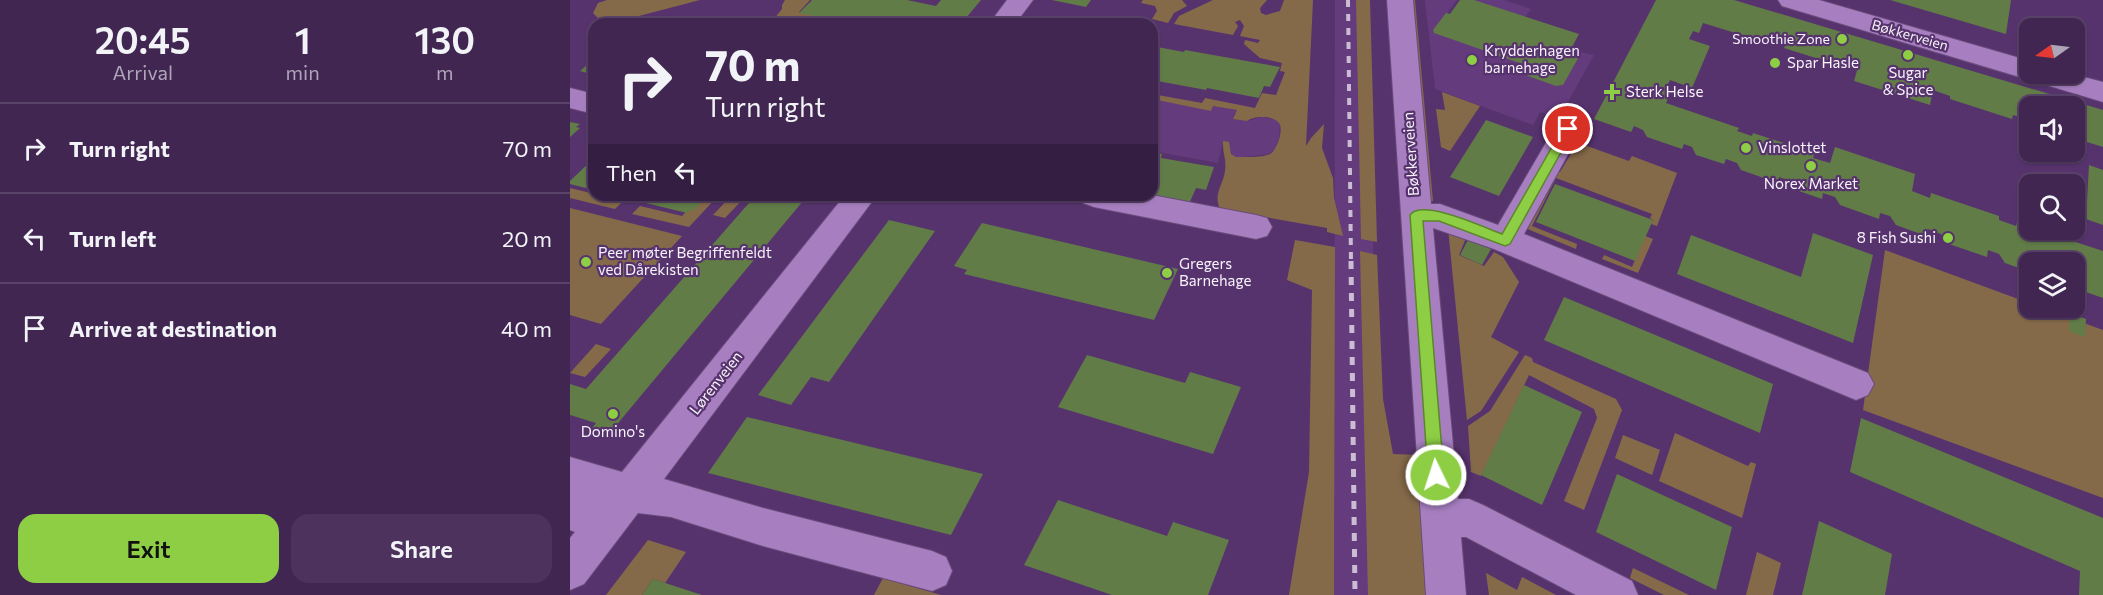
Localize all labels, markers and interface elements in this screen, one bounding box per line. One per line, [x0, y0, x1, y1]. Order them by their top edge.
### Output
street label: Bøkkerveien [1870, 16, 1950, 54]
text: 20:45 [95, 17, 191, 61]
text: 1 [295, 17, 311, 61]
text: 130 [415, 17, 475, 61]
north arrow [2019, 18, 2085, 84]
map controls [2019, 18, 2085, 318]
place label: Smoothie Zone [1732, 30, 1830, 47]
marker: Smoothie Zone [1835, 32, 1849, 46]
text: 70 m [705, 38, 800, 90]
place label: Krydderhagen barnehage [1484, 41, 1580, 76]
icon: right [606, 42, 684, 120]
marker: Sugar & Spice [1901, 48, 1915, 62]
marker: Krydderhagen barnehage [1465, 53, 1479, 67]
place label: Spar Hasle [1787, 53, 1859, 71]
marker: Spar Hasle [1768, 56, 1782, 70]
text: Arrival [113, 60, 173, 84]
text: min [286, 60, 320, 84]
text: m [436, 60, 454, 84]
place label: Sugar & Spice [1883, 63, 1933, 98]
place label: Sterk Helse [1626, 82, 1703, 100]
marker: Sterk Helse [1603, 83, 1621, 101]
text: Turn right [705, 90, 825, 123]
button: sound [2019, 96, 2085, 162]
pin [1542, 103, 1593, 154]
street label: Bøkkerveien [1398, 111, 1422, 197]
icon: arrive [1551, 112, 1584, 145]
icon: right [18, 132, 51, 165]
text: Turn right [69, 135, 170, 162]
text: 70 m [503, 135, 552, 162]
place label: Vinslottet [1758, 138, 1826, 156]
marker: Vinslottet [1739, 141, 1753, 155]
icon: left [669, 156, 702, 189]
text: Then [606, 159, 657, 186]
marker: Norex Market [1804, 159, 1818, 173]
place label: Norex Market [1764, 174, 1858, 192]
button: search [2019, 174, 2085, 240]
icon: left [18, 222, 51, 255]
text: Turn left [69, 225, 156, 252]
text: 20 m [502, 225, 552, 252]
place label: 8 Fish Sushi [1857, 228, 1936, 246]
marker: 8 Fish Sushi [1941, 231, 1955, 245]
place label: Peer møter Begriffenfeldt ved Dårekisten [598, 243, 772, 278]
button: layers [2019, 252, 2085, 318]
place label: Gregers Barnehage [1179, 254, 1251, 289]
marker: Peer møter Begriffenfeldt ved Dårekisten [579, 255, 593, 269]
marker: Gregers Barnehage [1160, 266, 1174, 280]
icon: arrive [18, 312, 51, 345]
text: Arrive at destination [69, 315, 277, 342]
text: 40 m [501, 315, 552, 342]
street label: Lørenveien [685, 347, 745, 418]
marker: Domino's [606, 407, 620, 421]
place label: Domino's [581, 422, 645, 440]
position arrow [1404, 443, 1468, 507]
button: Exit [18, 514, 279, 583]
button: Share [291, 514, 552, 583]

